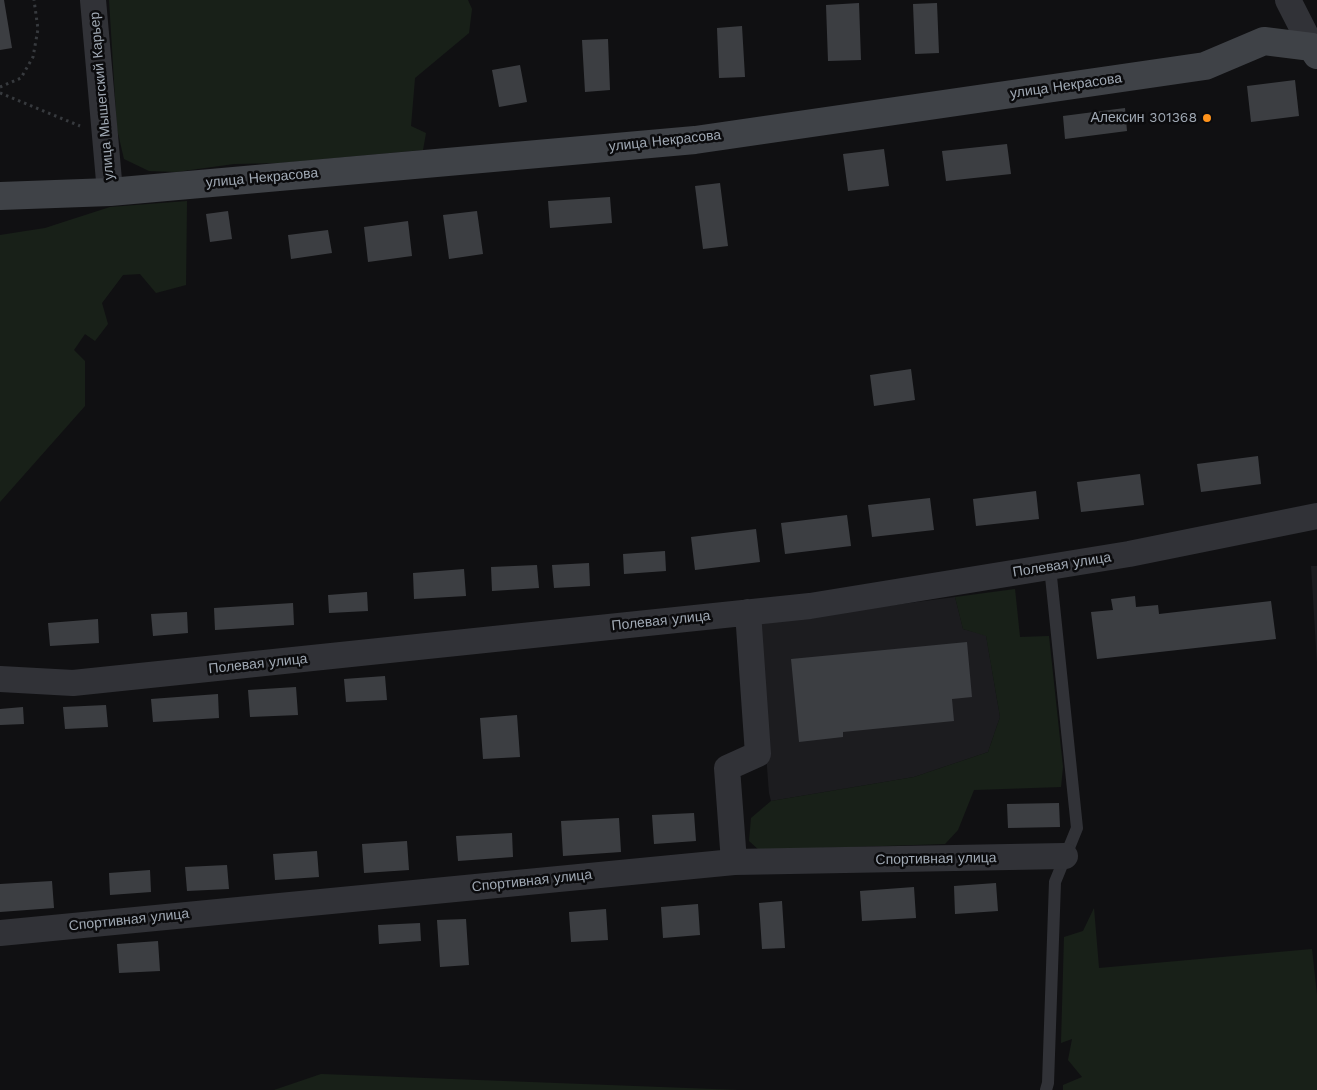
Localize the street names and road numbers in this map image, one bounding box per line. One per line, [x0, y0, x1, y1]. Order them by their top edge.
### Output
street label: улица Мышегский Карьер [86, 11, 118, 181]
street label: улица Некрасова [1009, 70, 1123, 102]
street label: улица Некрасова [608, 127, 722, 155]
street label: улица Некрасова [205, 165, 319, 191]
street label: Полевая улица [1012, 549, 1112, 581]
street label: Полевая улица [611, 607, 711, 635]
street label: Полевая улица [208, 650, 308, 678]
street label: Спортивная улица [875, 850, 997, 868]
street label: Спортивная улица [471, 866, 593, 896]
street label: Спортивная улица [68, 905, 190, 935]

